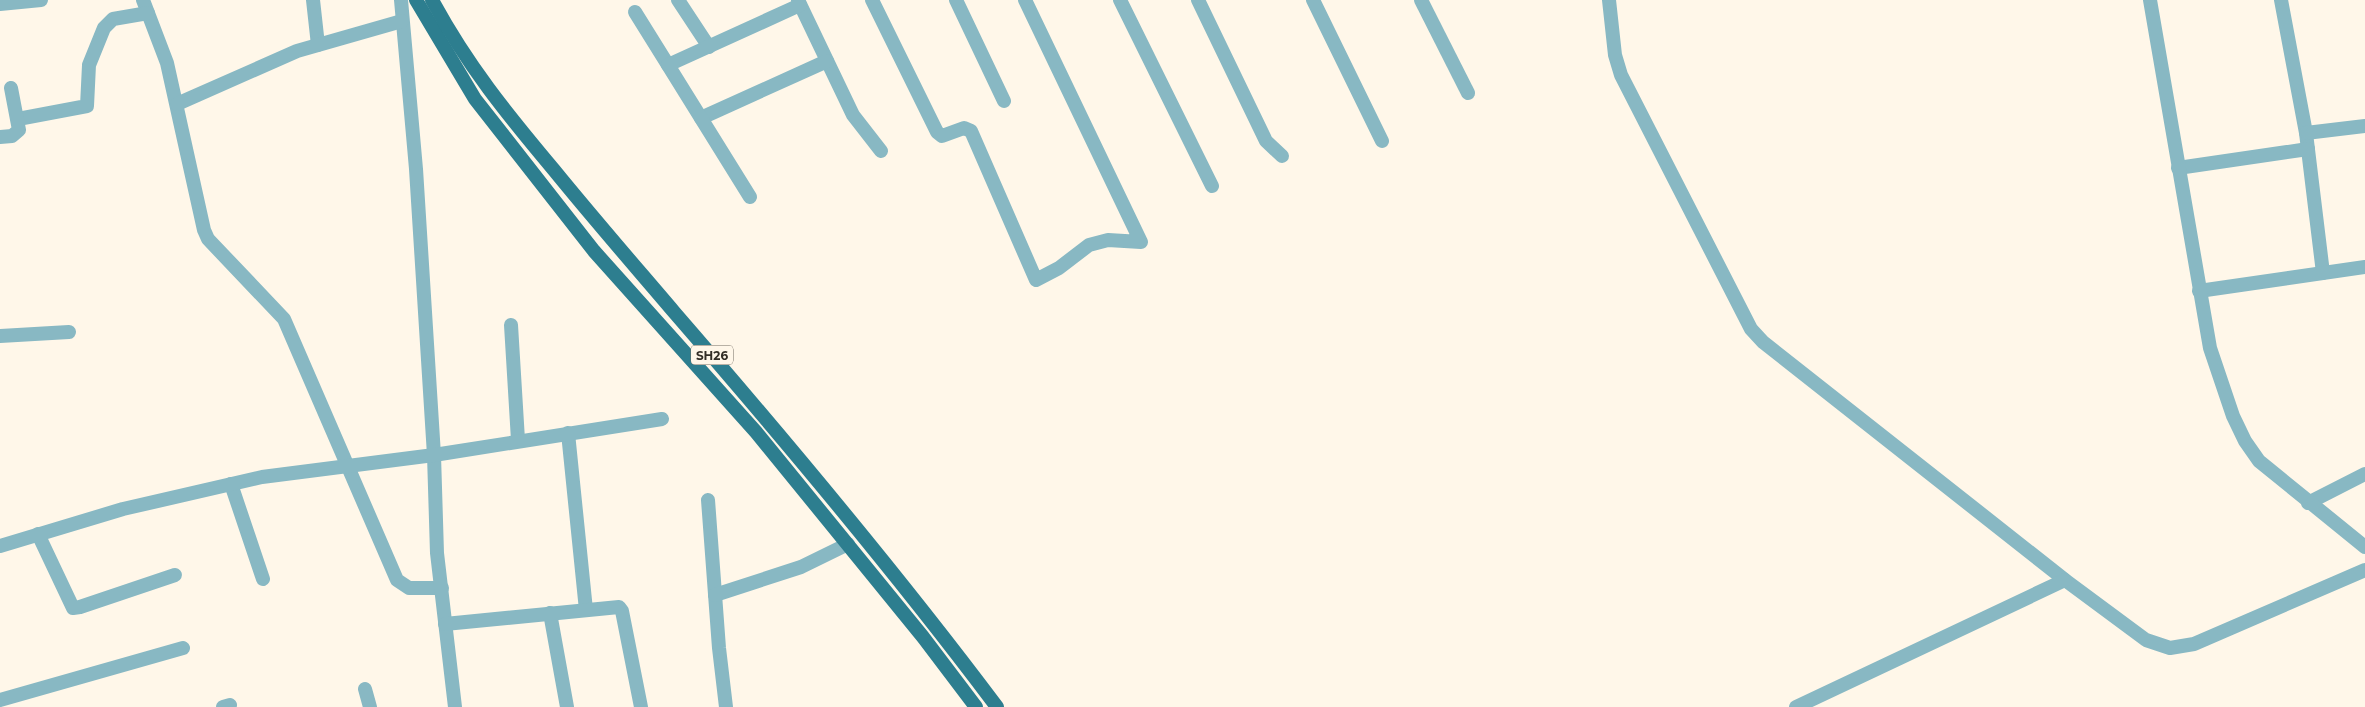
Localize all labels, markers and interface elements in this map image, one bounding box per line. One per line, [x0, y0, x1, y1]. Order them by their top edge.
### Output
road number: SH26 [691, 346, 733, 364]

